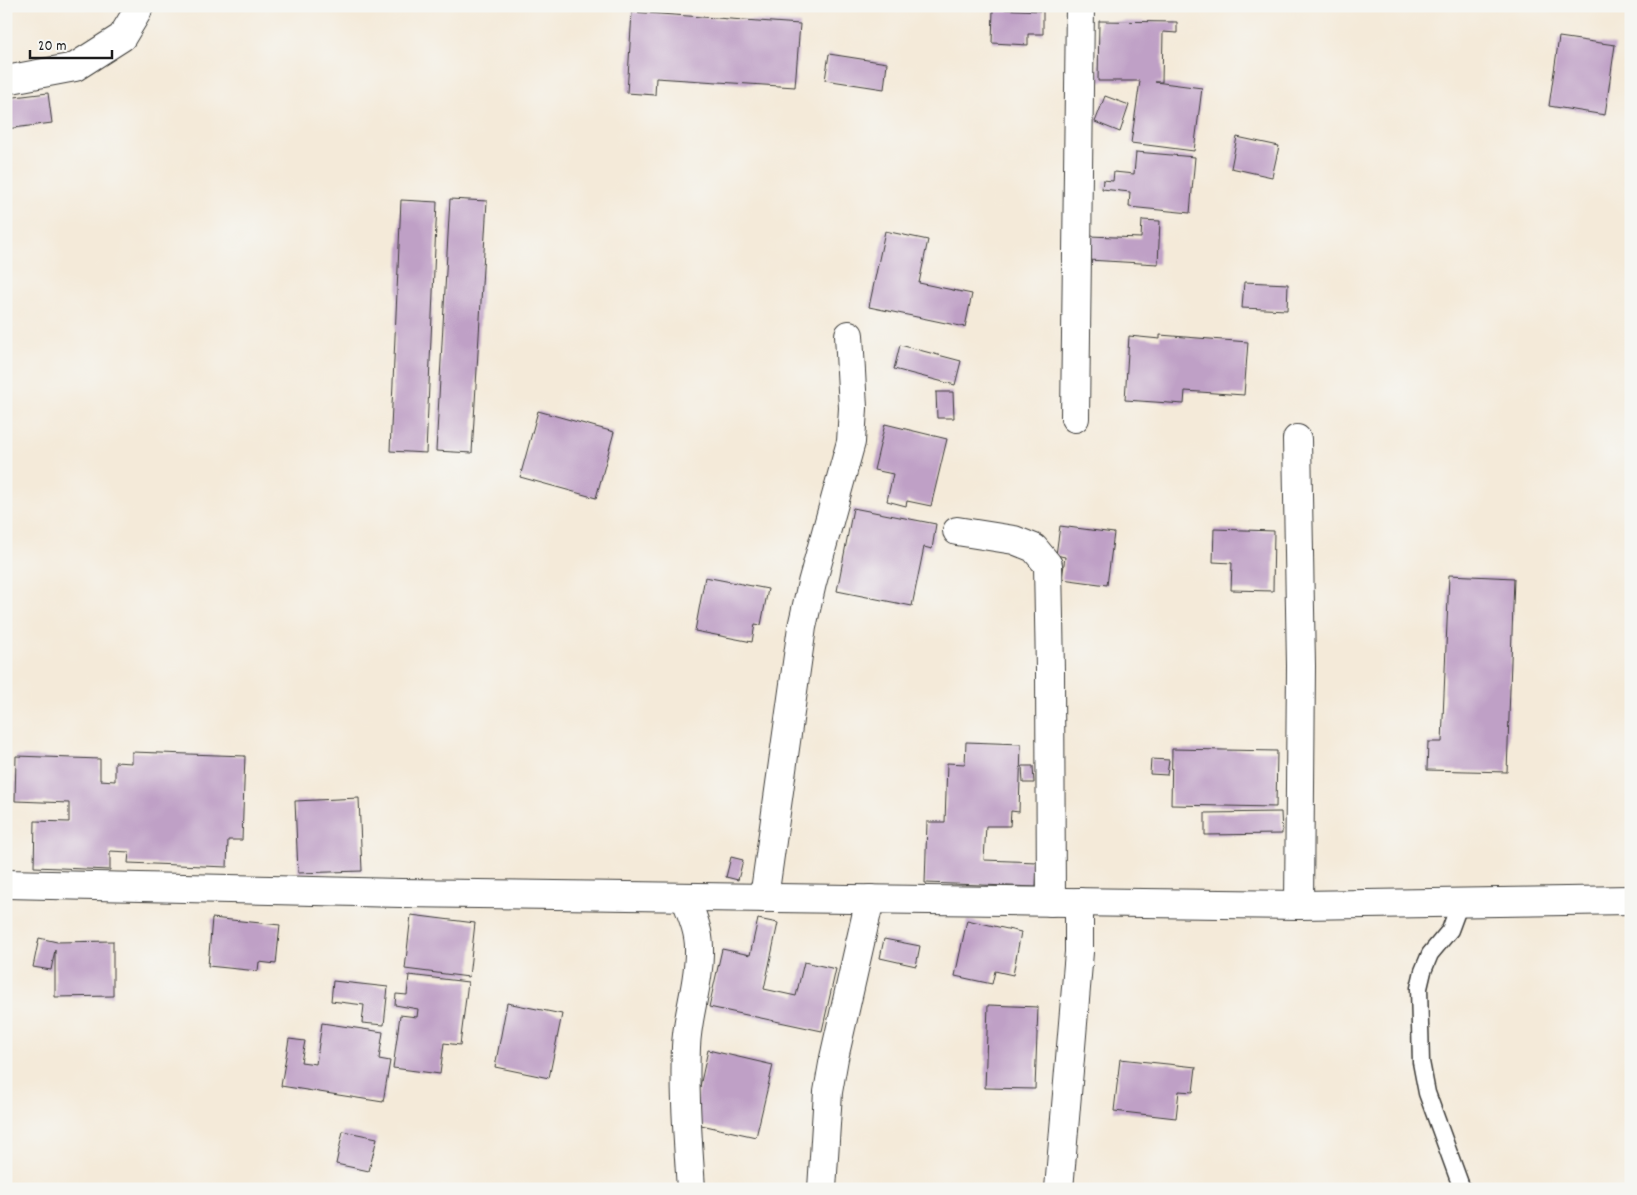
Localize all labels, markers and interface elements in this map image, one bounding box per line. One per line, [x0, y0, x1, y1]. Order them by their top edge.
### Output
scale bar [30, 28, 112, 60]
text: 20 m [38, 36, 66, 58]

